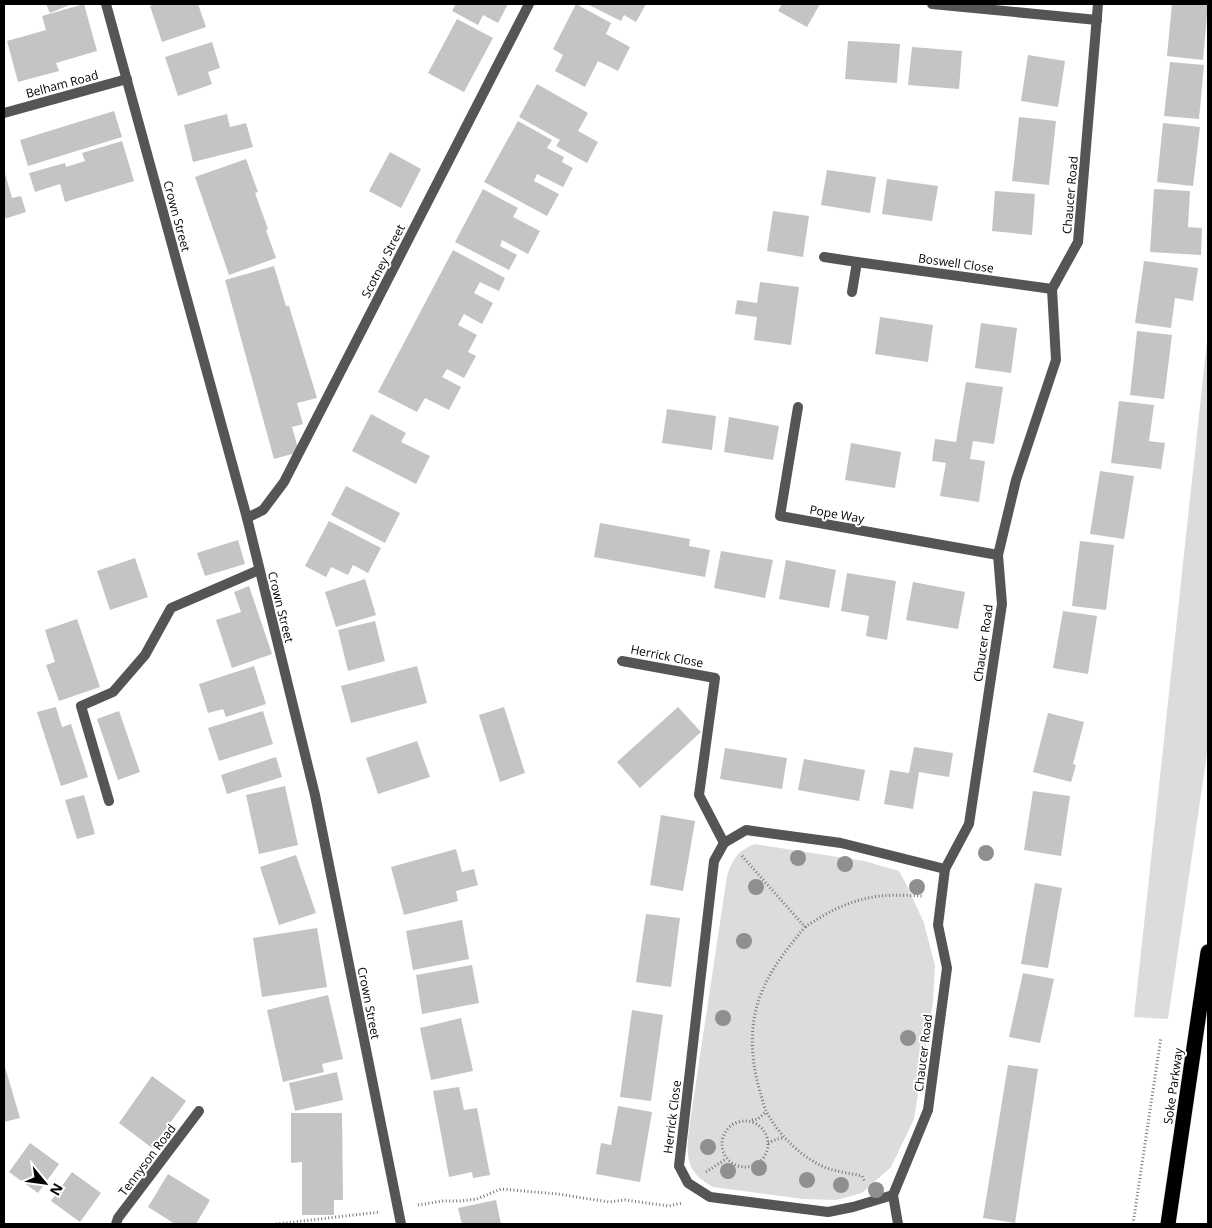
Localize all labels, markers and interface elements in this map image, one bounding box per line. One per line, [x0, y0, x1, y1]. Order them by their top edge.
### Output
street label: Belham Road [24, 66, 100, 102]
street label: Chaucer Road [1058, 155, 1082, 235]
street label: Crown Street [159, 179, 195, 253]
street label: Scotney Street [357, 221, 409, 301]
street label: Boswell Close [917, 249, 995, 277]
street label: Pope Way [808, 501, 867, 527]
street label: Crown Street [264, 570, 298, 644]
street label: Chaucer Road [969, 603, 997, 683]
street label: Herrick Close [629, 641, 705, 671]
street label: Crown Street [354, 966, 384, 1040]
street label: Chaucer Road [910, 1013, 936, 1093]
street label: Soke Parkway [1159, 1046, 1187, 1125]
street label: Herrick Close [659, 1079, 685, 1155]
street label: Tennyson Road [114, 1120, 180, 1200]
north arrow [20, 1158, 70, 1208]
text: N [46, 1180, 68, 1199]

